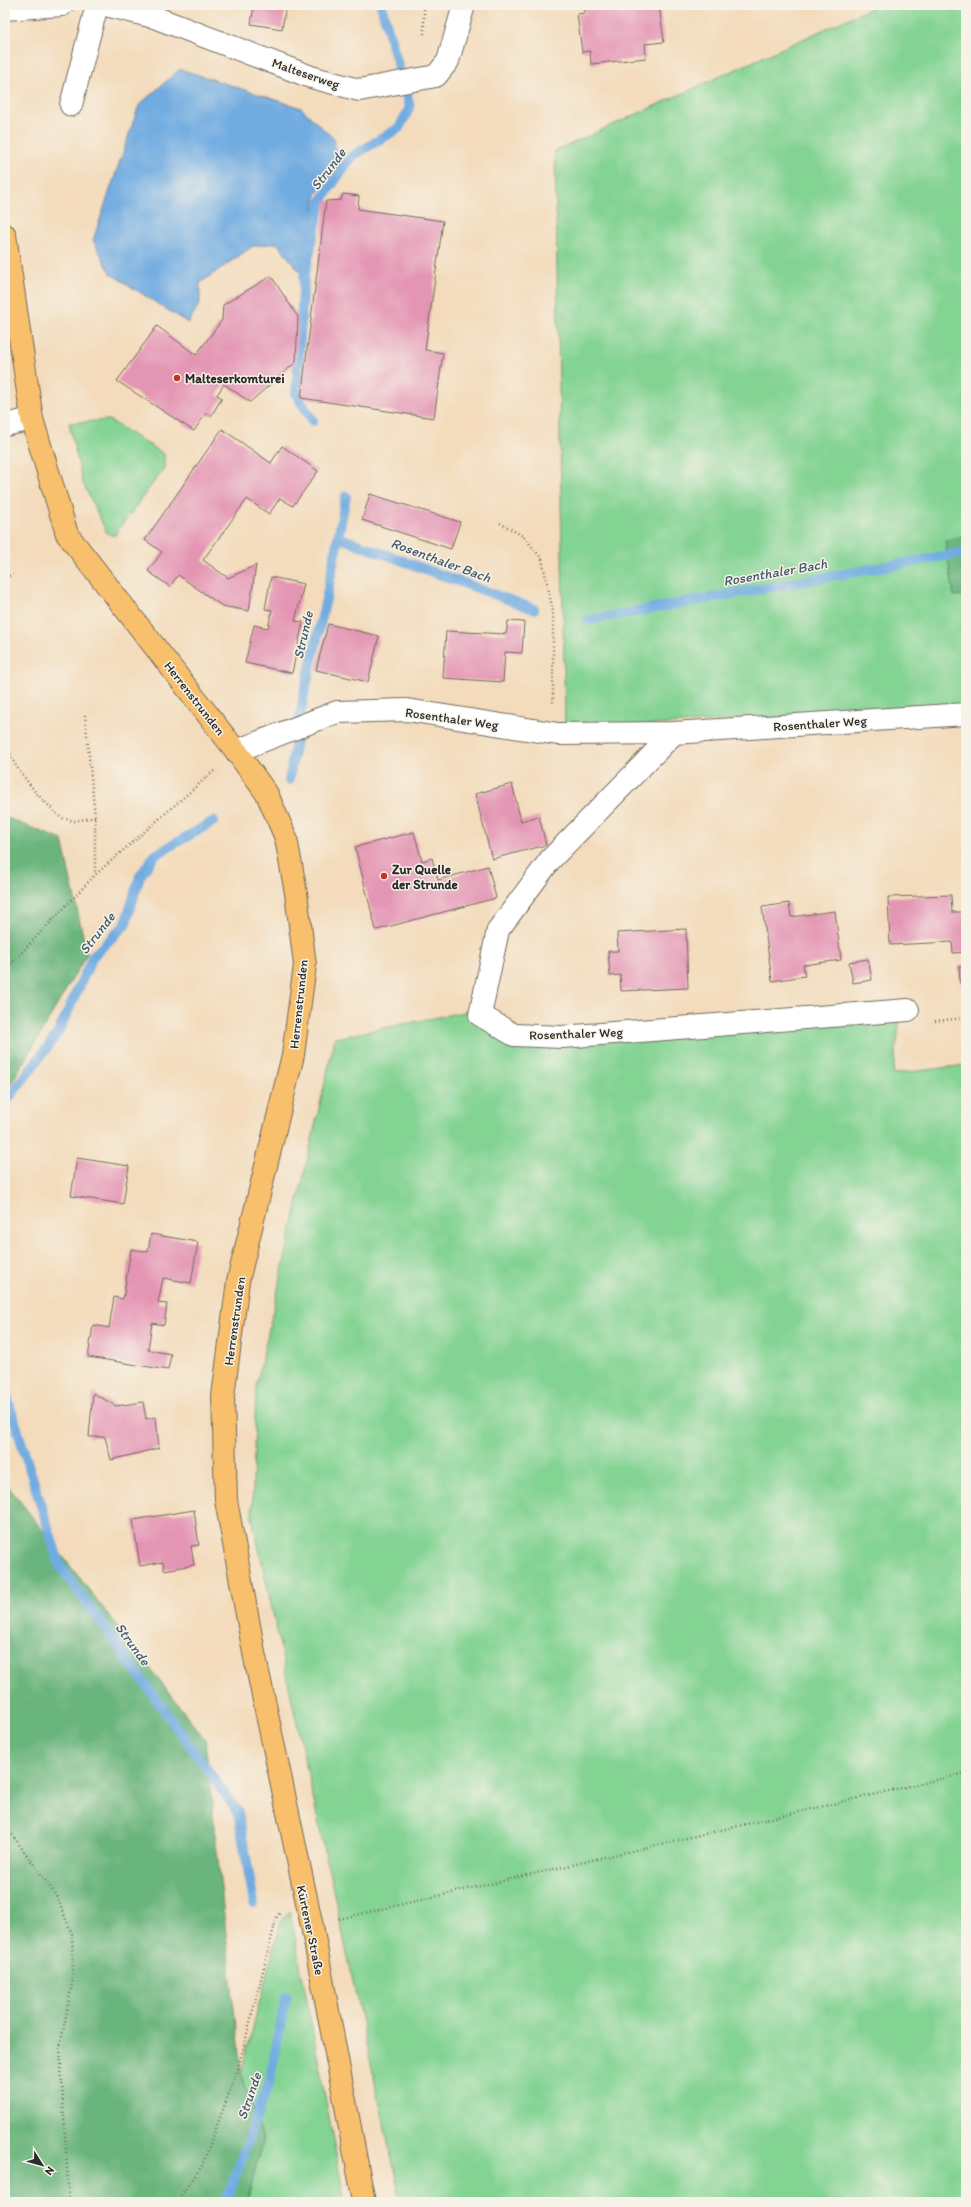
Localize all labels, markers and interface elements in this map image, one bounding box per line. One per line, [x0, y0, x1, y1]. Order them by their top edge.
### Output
street label: Malteserweg [270, 55, 342, 92]
water label: Strunde [307, 144, 351, 194]
place label: Malteserkomturei [185, 371, 285, 386]
marker: Malteserkomturei [172, 373, 182, 383]
water label: Rosenthaler Bach [389, 535, 494, 587]
water label: Rosenthaler Bach [722, 555, 829, 590]
water label: Strunde [290, 608, 318, 661]
street label: Herrenstrunden [161, 658, 229, 739]
street label: Rosenthaler Weg [404, 705, 500, 733]
street label: Rosenthaler Weg [773, 713, 868, 734]
place label: Zur Quelle der Strunde [392, 862, 458, 892]
marker: Zur Quelle der Strunde [379, 871, 389, 881]
water label: Strunde [76, 908, 120, 958]
street label: Herrenstrunden [286, 958, 311, 1049]
street label: Rosenthaler Weg [529, 1024, 624, 1043]
street label: Herrenstrunden [221, 1275, 248, 1367]
water label: Strunde [111, 1620, 155, 1670]
street label: Kürtener Straße [294, 1884, 327, 1976]
water label: Strunde [234, 2069, 266, 2122]
north arrow [22, 2145, 62, 2185]
text: N [42, 2164, 57, 2178]

